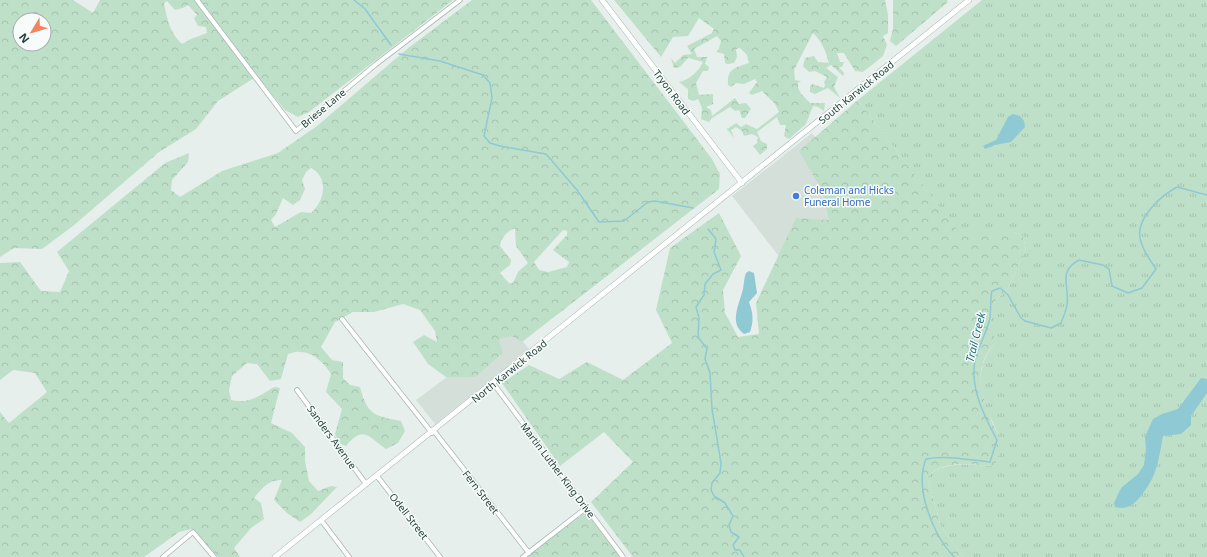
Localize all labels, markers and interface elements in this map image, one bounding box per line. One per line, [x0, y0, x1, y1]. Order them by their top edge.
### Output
north arrow [12, 12, 52, 52]
text: N [15, 30, 32, 47]
street label: South Karwick Road [815, 57, 897, 127]
street label: Tryon Road [650, 67, 694, 117]
street label: Briese Lane [298, 85, 349, 131]
place label: Coleman and Hicks Funeral Home [804, 183, 894, 209]
marker: Coleman and Hicks Funeral Home [791, 191, 801, 201]
water label: Trail Creek [962, 310, 989, 364]
street label: North Karwick Road [468, 336, 550, 406]
street label: Sanders Avenue [304, 402, 360, 472]
street label: Martin Luther King Drive [518, 420, 599, 521]
street label: Fern Street [460, 467, 503, 517]
street label: Odell Street [386, 490, 432, 542]

